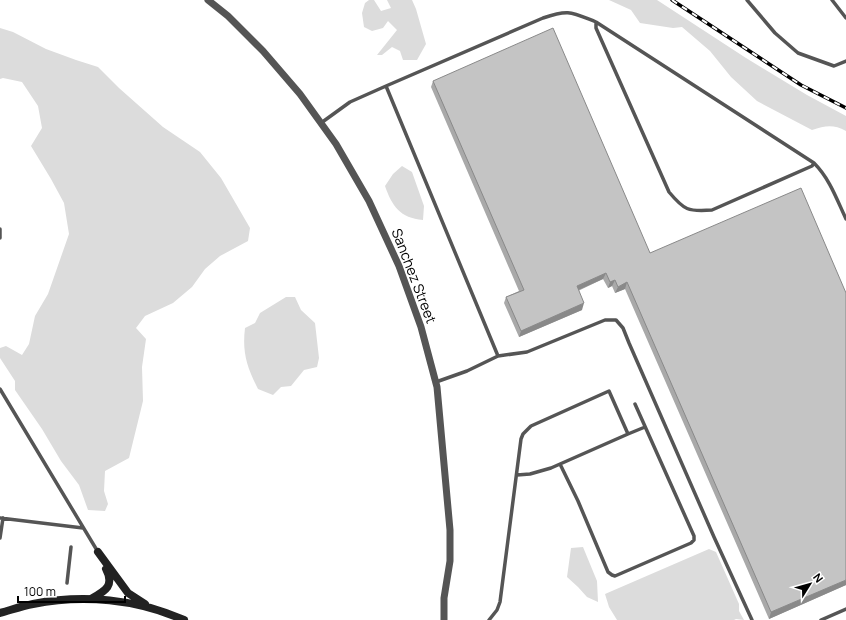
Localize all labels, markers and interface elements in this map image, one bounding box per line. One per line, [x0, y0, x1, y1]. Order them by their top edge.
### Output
street label: Sanchez Street [388, 226, 441, 326]
north arrow [790, 564, 830, 604]
text: N [810, 570, 827, 585]
scale bar [18, 578, 125, 604]
text: 100 m [24, 583, 56, 600]

